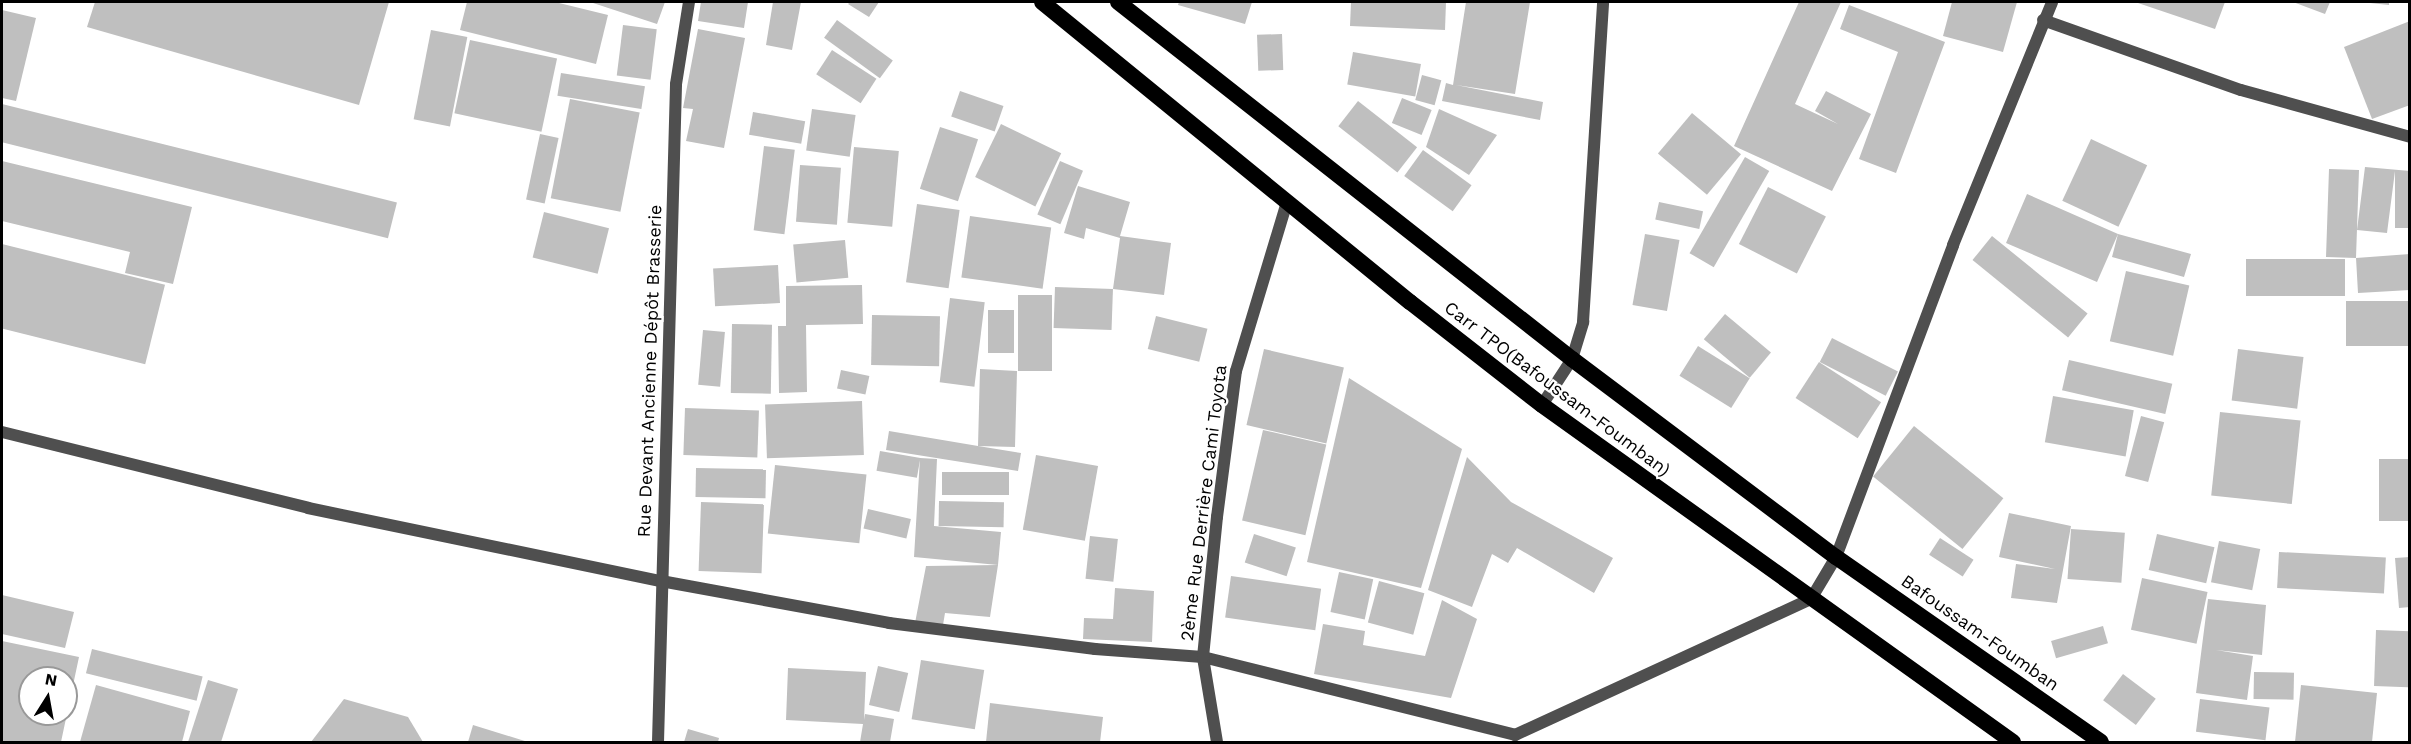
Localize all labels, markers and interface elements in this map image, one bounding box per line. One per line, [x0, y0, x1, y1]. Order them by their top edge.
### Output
street label: Rue Devant Ancienne Dépôt Brasserie [633, 204, 667, 538]
street label: Carr TPO(Bafoussam-Foumban) [1439, 297, 1675, 481]
street label: 2ème Rue Derrière Cami Toyota [1176, 363, 1232, 643]
street label: Bafoussam-Foumban [1897, 570, 2063, 696]
north arrow [18, 666, 78, 726]
text: N [44, 669, 59, 690]

